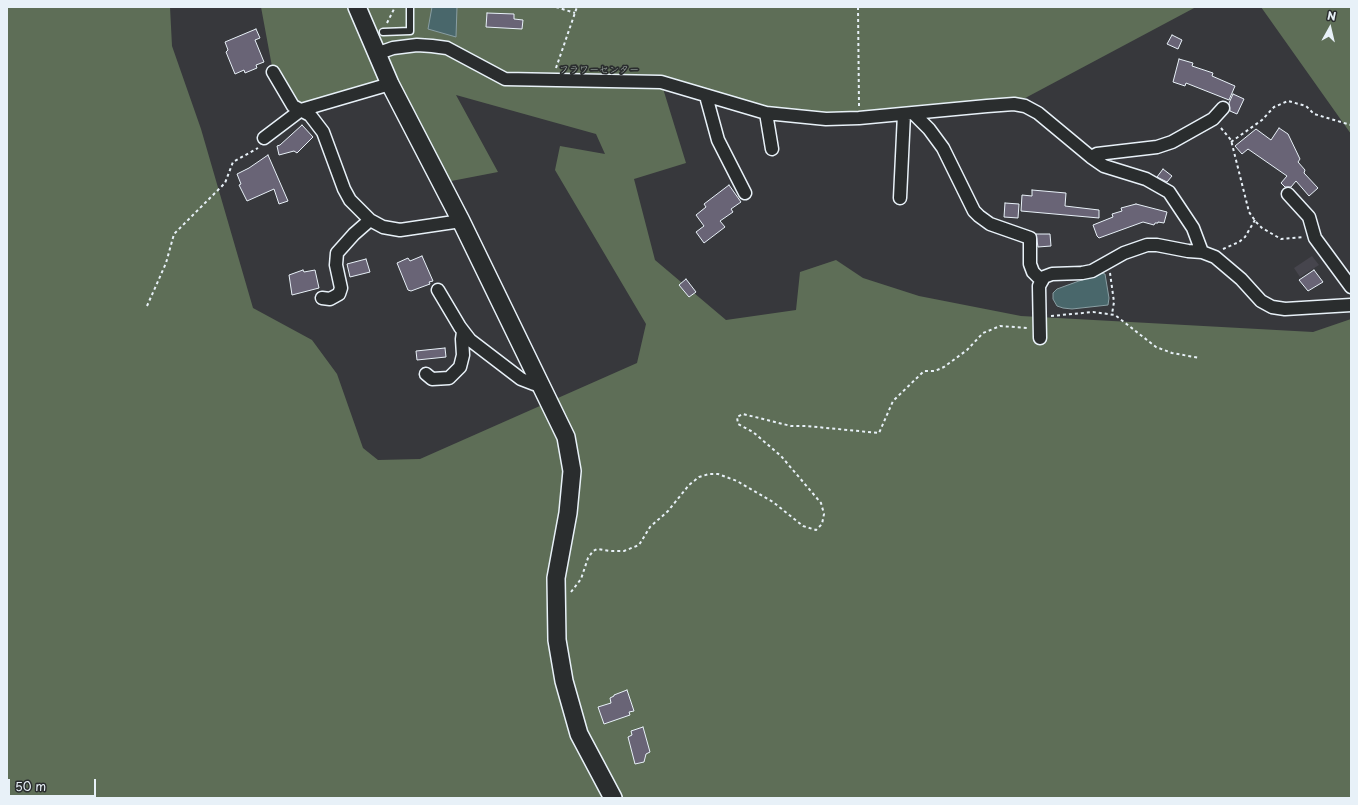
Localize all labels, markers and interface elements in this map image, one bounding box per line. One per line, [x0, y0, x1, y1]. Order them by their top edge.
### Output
text: N [1326, 7, 1337, 25]
north arrow [1310, 8, 1350, 48]
park label: フラワーセンター [559, 64, 639, 76]
scale bar [10, 771, 98, 797]
text: 50 m [15, 777, 46, 795]

